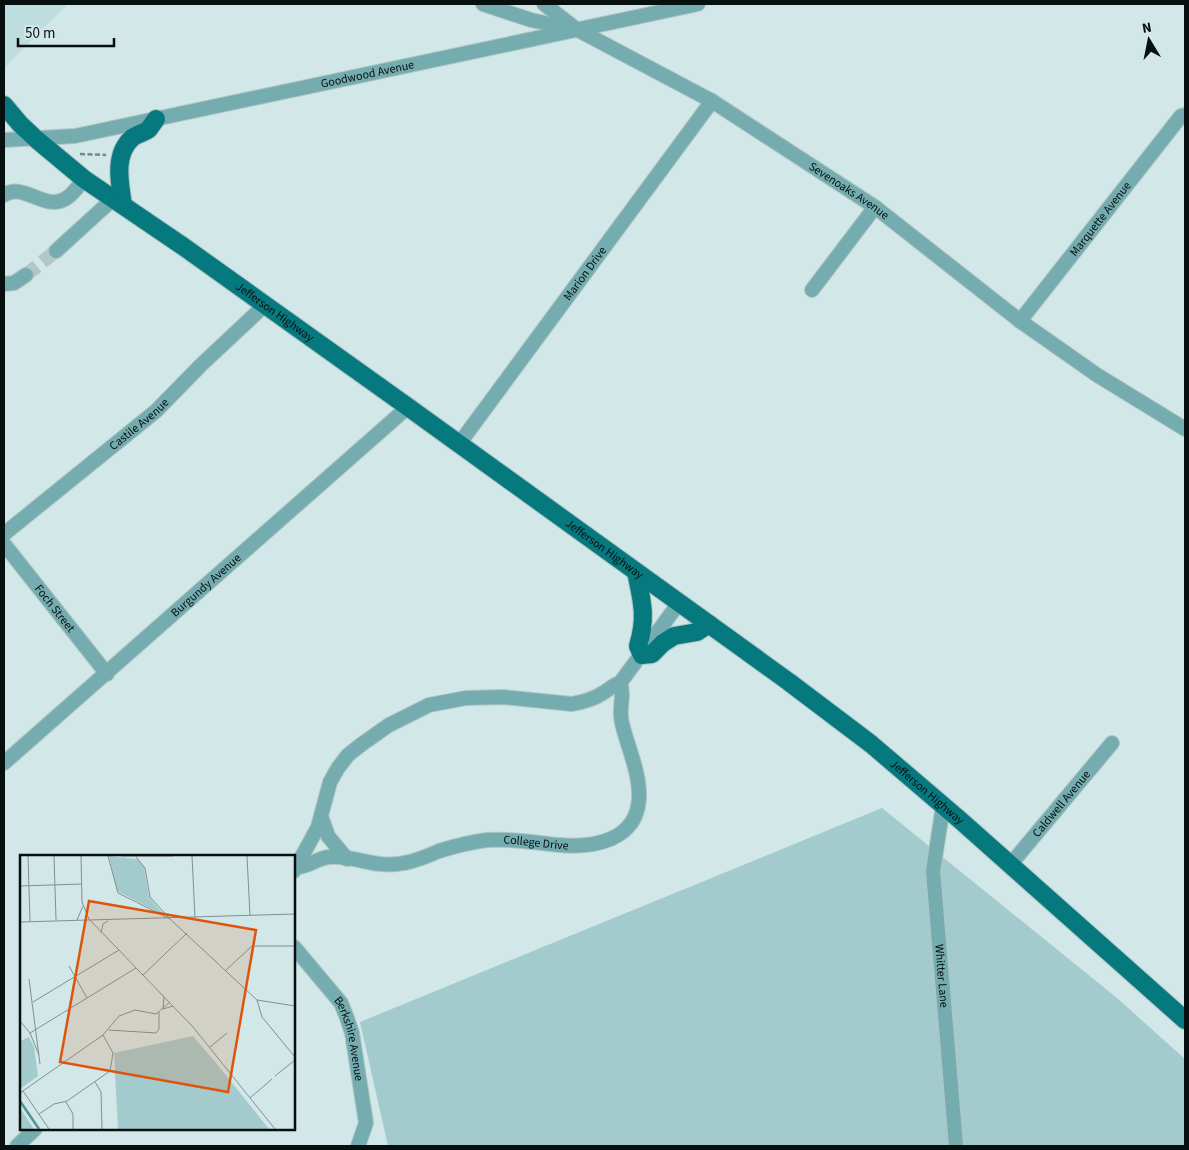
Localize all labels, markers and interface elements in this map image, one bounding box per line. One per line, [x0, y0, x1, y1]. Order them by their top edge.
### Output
scale bar [18, 15, 114, 47]
north arrow [1124, 15, 1174, 65]
text: N [1141, 18, 1153, 39]
text: 50 m [25, 23, 55, 44]
street label: Goodwood Avenue [319, 56, 416, 93]
street label: Sevenoaks Avenue [805, 158, 893, 224]
street label: Marquette Avenue [1066, 178, 1136, 260]
street label: Marion Drive [560, 243, 611, 304]
street label: Jefferson Highway [232, 279, 318, 346]
street label: Castile Avenue [106, 395, 173, 455]
street label: Jefferson Highway [562, 515, 647, 584]
street label: Burgundy Avenue [167, 550, 245, 621]
street label: Foch Street [30, 581, 79, 636]
street label: Jefferson Highway [886, 756, 968, 829]
street label: Caldwell Avenue [1029, 767, 1095, 841]
street label: College Drive [503, 832, 569, 855]
inset map [20, 855, 295, 1130]
street label: Whitter Lane [930, 944, 952, 1008]
street label: Berkshire Avenue [330, 993, 367, 1082]

